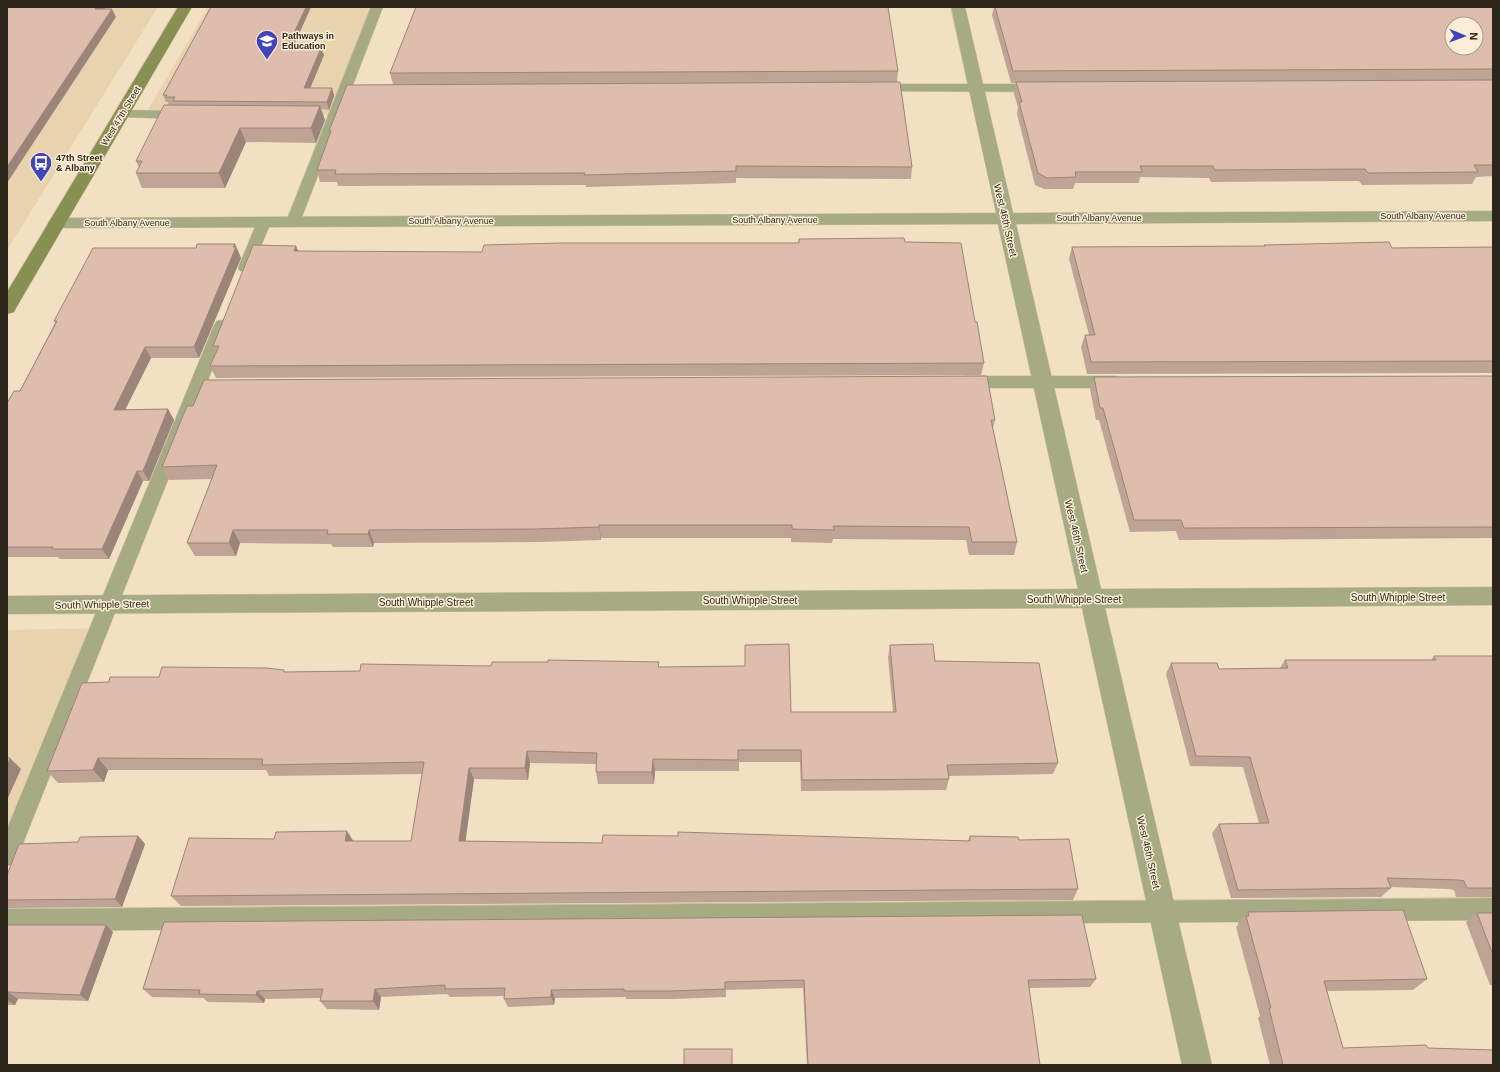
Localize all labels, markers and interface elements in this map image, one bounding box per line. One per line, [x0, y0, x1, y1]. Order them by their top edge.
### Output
north arrow [1444, 16, 1484, 56]
school or university icon: Pathways in Education [254, 28, 280, 61]
place label: Pathways in Education [282, 31, 334, 51]
text: N [1468, 32, 1480, 40]
street label: West 47th Street [99, 84, 143, 147]
bus stop icon: 47th Street & Albany [28, 150, 54, 183]
place label: 47th Street & Albany [56, 153, 103, 173]
street label: West 46th Street [992, 183, 1019, 258]
street label: South Albany Avenue [1380, 211, 1466, 221]
street label: South Albany Avenue [1056, 213, 1142, 223]
street label: South Albany Avenue [732, 215, 818, 225]
street label: South Albany Avenue [408, 216, 494, 226]
street label: South Albany Avenue [84, 218, 170, 228]
street label: West 46th Street [1063, 499, 1090, 574]
street label: South Whipple Street [1351, 592, 1445, 603]
street label: South Whipple Street [1027, 594, 1121, 605]
street label: South Whipple Street [703, 595, 797, 606]
street label: South Whipple Street [379, 597, 473, 608]
street label: South Whipple Street [55, 598, 150, 611]
street label: West 46th Street [1135, 815, 1162, 890]

